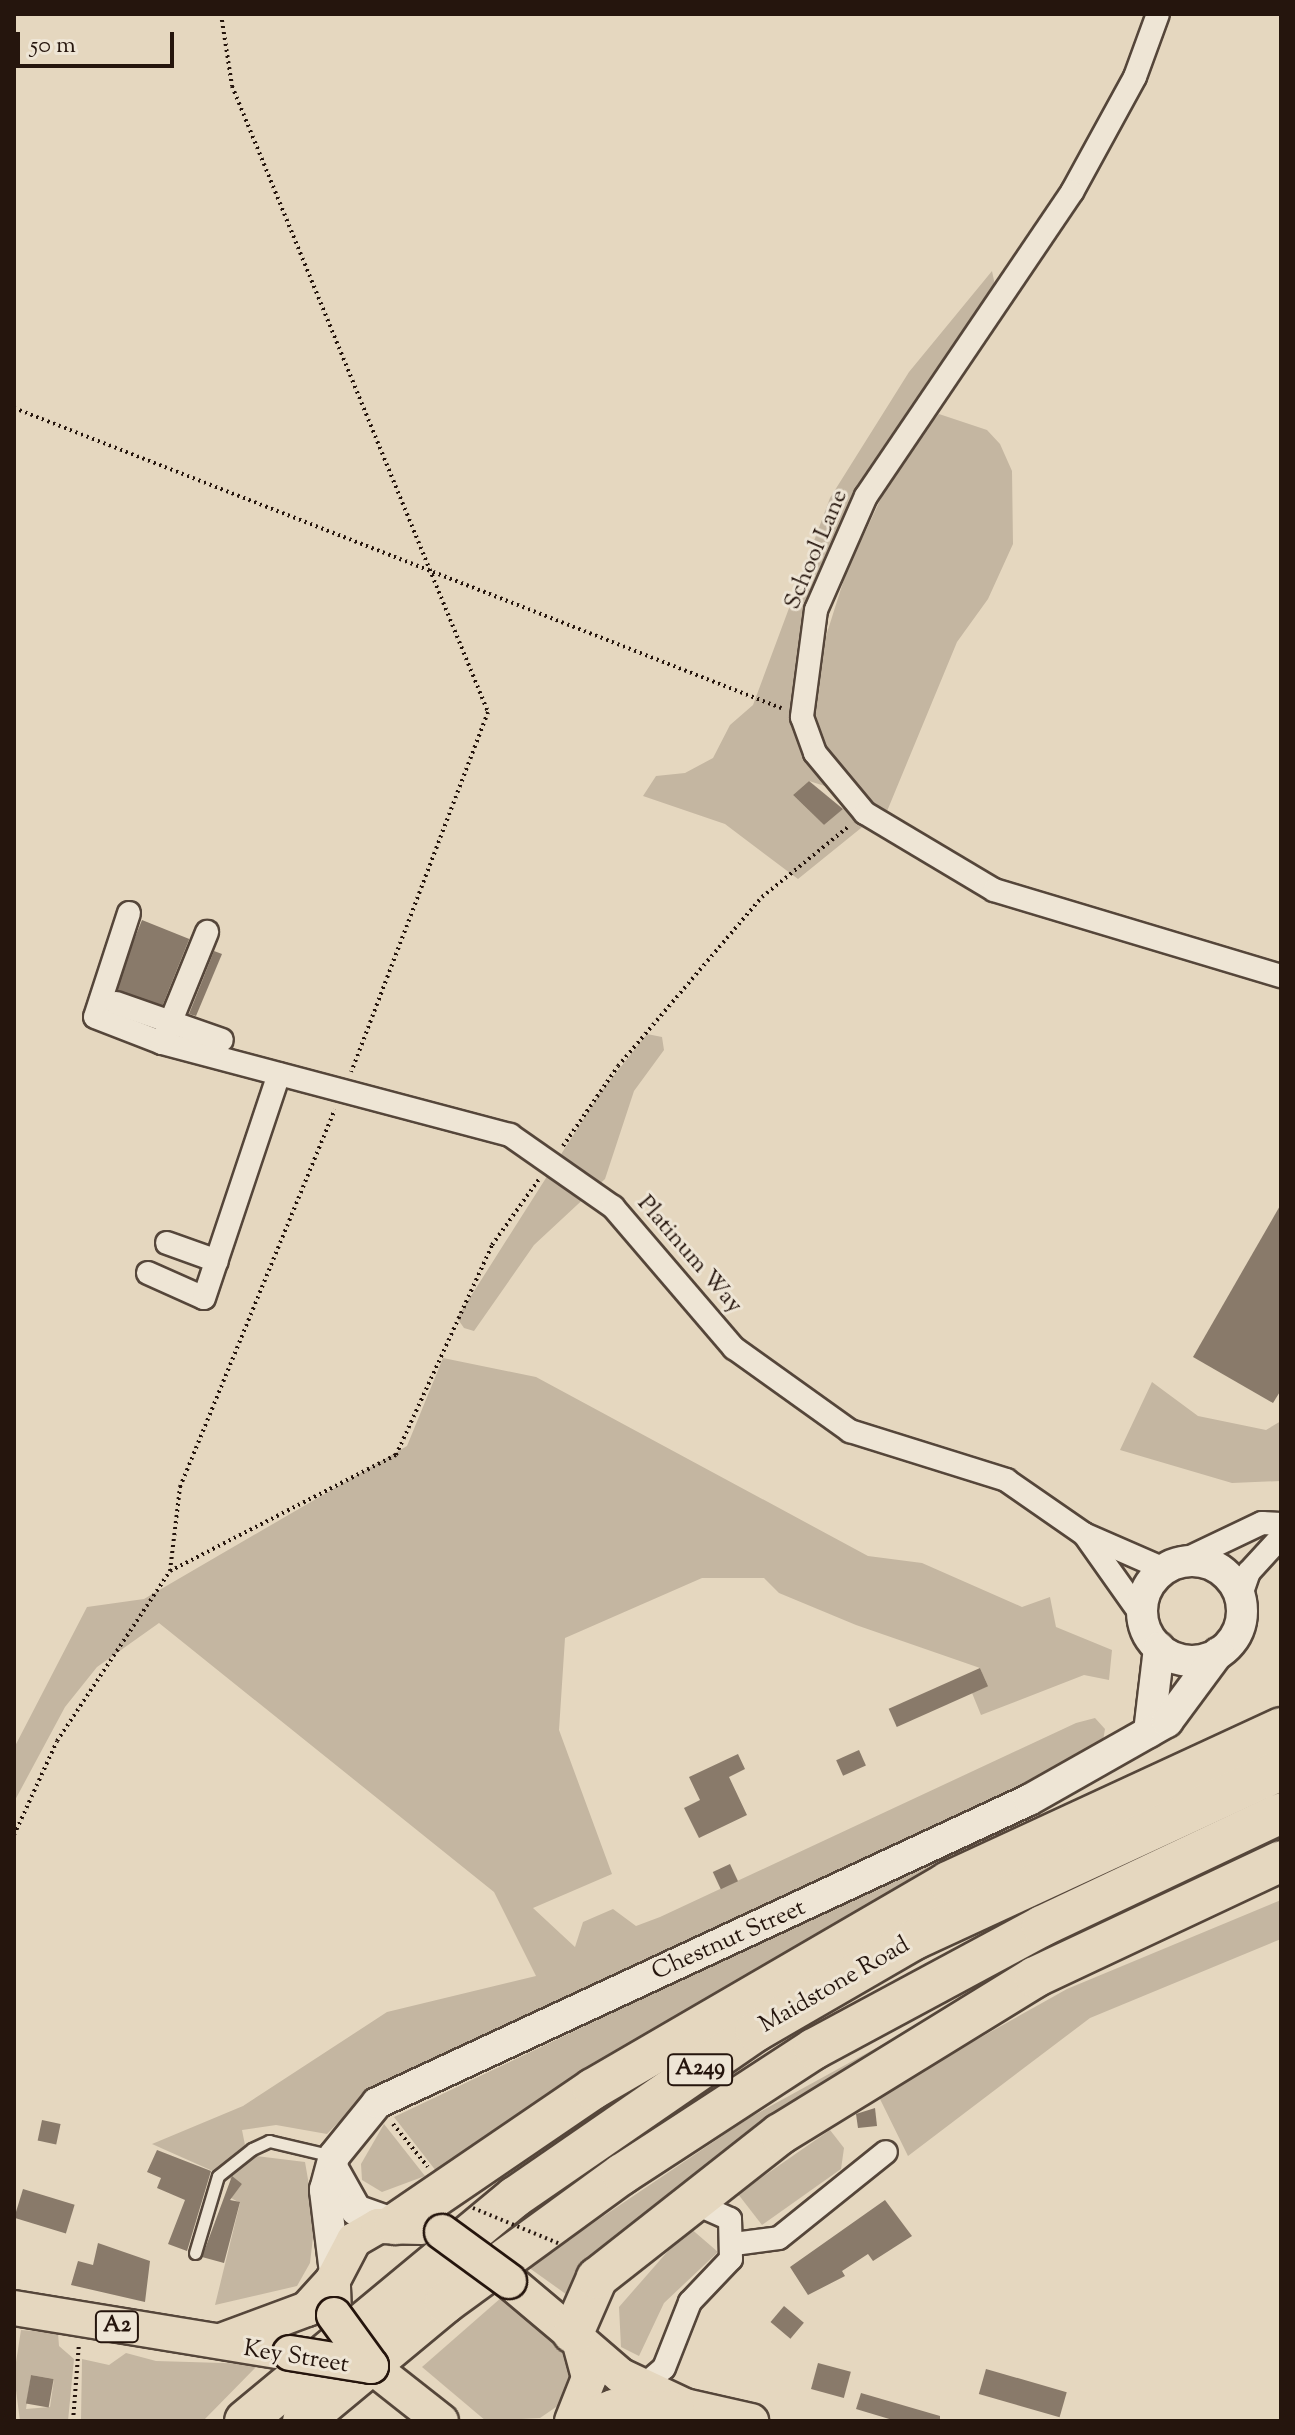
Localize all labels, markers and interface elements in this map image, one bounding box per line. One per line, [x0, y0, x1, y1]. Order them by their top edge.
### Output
scale bar [20, 16, 178, 66]
text: 50 m [30, 29, 76, 63]
street label: School Lane [779, 486, 855, 614]
street label: Platinum Way [630, 1190, 748, 1320]
street label: Chestnut Street [648, 1894, 810, 1988]
street label: Maidstone Road [755, 1931, 915, 2041]
road number: A249 [666, 2052, 734, 2088]
road number: A2 [93, 2309, 141, 2345]
street label: Key Street [241, 2335, 351, 2381]

